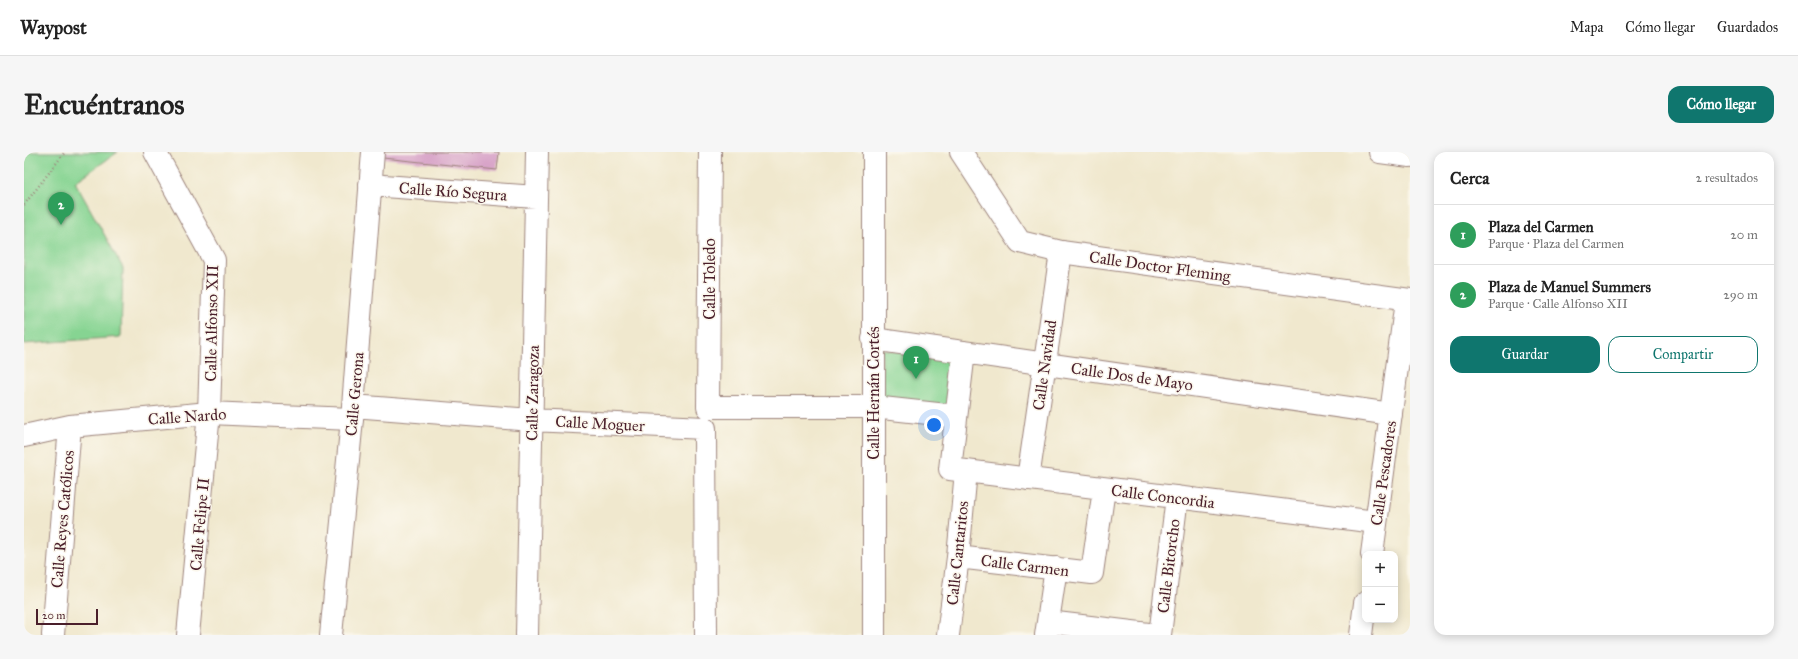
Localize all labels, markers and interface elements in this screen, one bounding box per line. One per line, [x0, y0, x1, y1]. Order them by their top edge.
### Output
text: Waypost [20, 16, 87, 39]
text: Mapa [1570, 19, 1603, 36]
text: Cómo llegar [1625, 19, 1695, 36]
text: Guardados [1717, 19, 1778, 36]
button: Cómo llegar [1668, 86, 1774, 123]
text: Encuéntranos [24, 87, 185, 122]
text: Cerca [1450, 168, 1489, 189]
text: 2 resultados [1695, 170, 1758, 186]
street label: Calle Río Segura [398, 178, 508, 206]
pin: 2 [48, 192, 74, 225]
text: Plaza del Carmen [1488, 218, 1594, 236]
text: 1 [1460, 227, 1466, 243]
text: 20 m [1730, 227, 1758, 243]
text: Parque · Plaza del Carmen [1488, 236, 1624, 252]
street label: Calle Toledo [700, 238, 719, 320]
street label: Calle Doctor Fleming [1088, 247, 1232, 287]
street label: Calle Alfonso XII [201, 264, 222, 382]
text: Plaza de Manuel Summers [1488, 278, 1651, 296]
text: 2 [1460, 287, 1466, 303]
text: 290 m [1723, 287, 1758, 303]
text: Parque · Calle Alfonso XII [1488, 296, 1628, 312]
street label: Calle Navidad [1029, 319, 1060, 411]
street label: Calle Hernán Cortés [864, 326, 883, 460]
button: Guardar [1450, 336, 1600, 373]
button: Compartir [1608, 336, 1758, 373]
street label: Calle Zaragoza [522, 345, 544, 441]
pin: 1 [903, 346, 929, 379]
street label: Calle Gerona [341, 351, 368, 437]
street label: Calle Dos de Mayo [1070, 359, 1194, 394]
street label: Calle Nardo [147, 404, 227, 429]
street label: Calle Moguer [555, 412, 645, 436]
your location [924, 415, 944, 435]
street label: Calle Pescadores [1367, 419, 1400, 527]
street label: Calle Reyes Católicos [47, 449, 78, 589]
street label: Calle Felipe II [186, 476, 213, 572]
street label: Calle Concordia [1110, 481, 1216, 512]
street label: Calle Cantaritos [943, 500, 972, 606]
street label: Calle Bitorcho [1153, 518, 1184, 614]
street label: Calle Carmen [980, 551, 1070, 580]
map controls [1362, 551, 1398, 623]
button: + [1362, 551, 1398, 587]
button: − [1362, 587, 1398, 623]
scale bar [36, 607, 98, 626]
text: 20 m [42, 609, 65, 622]

